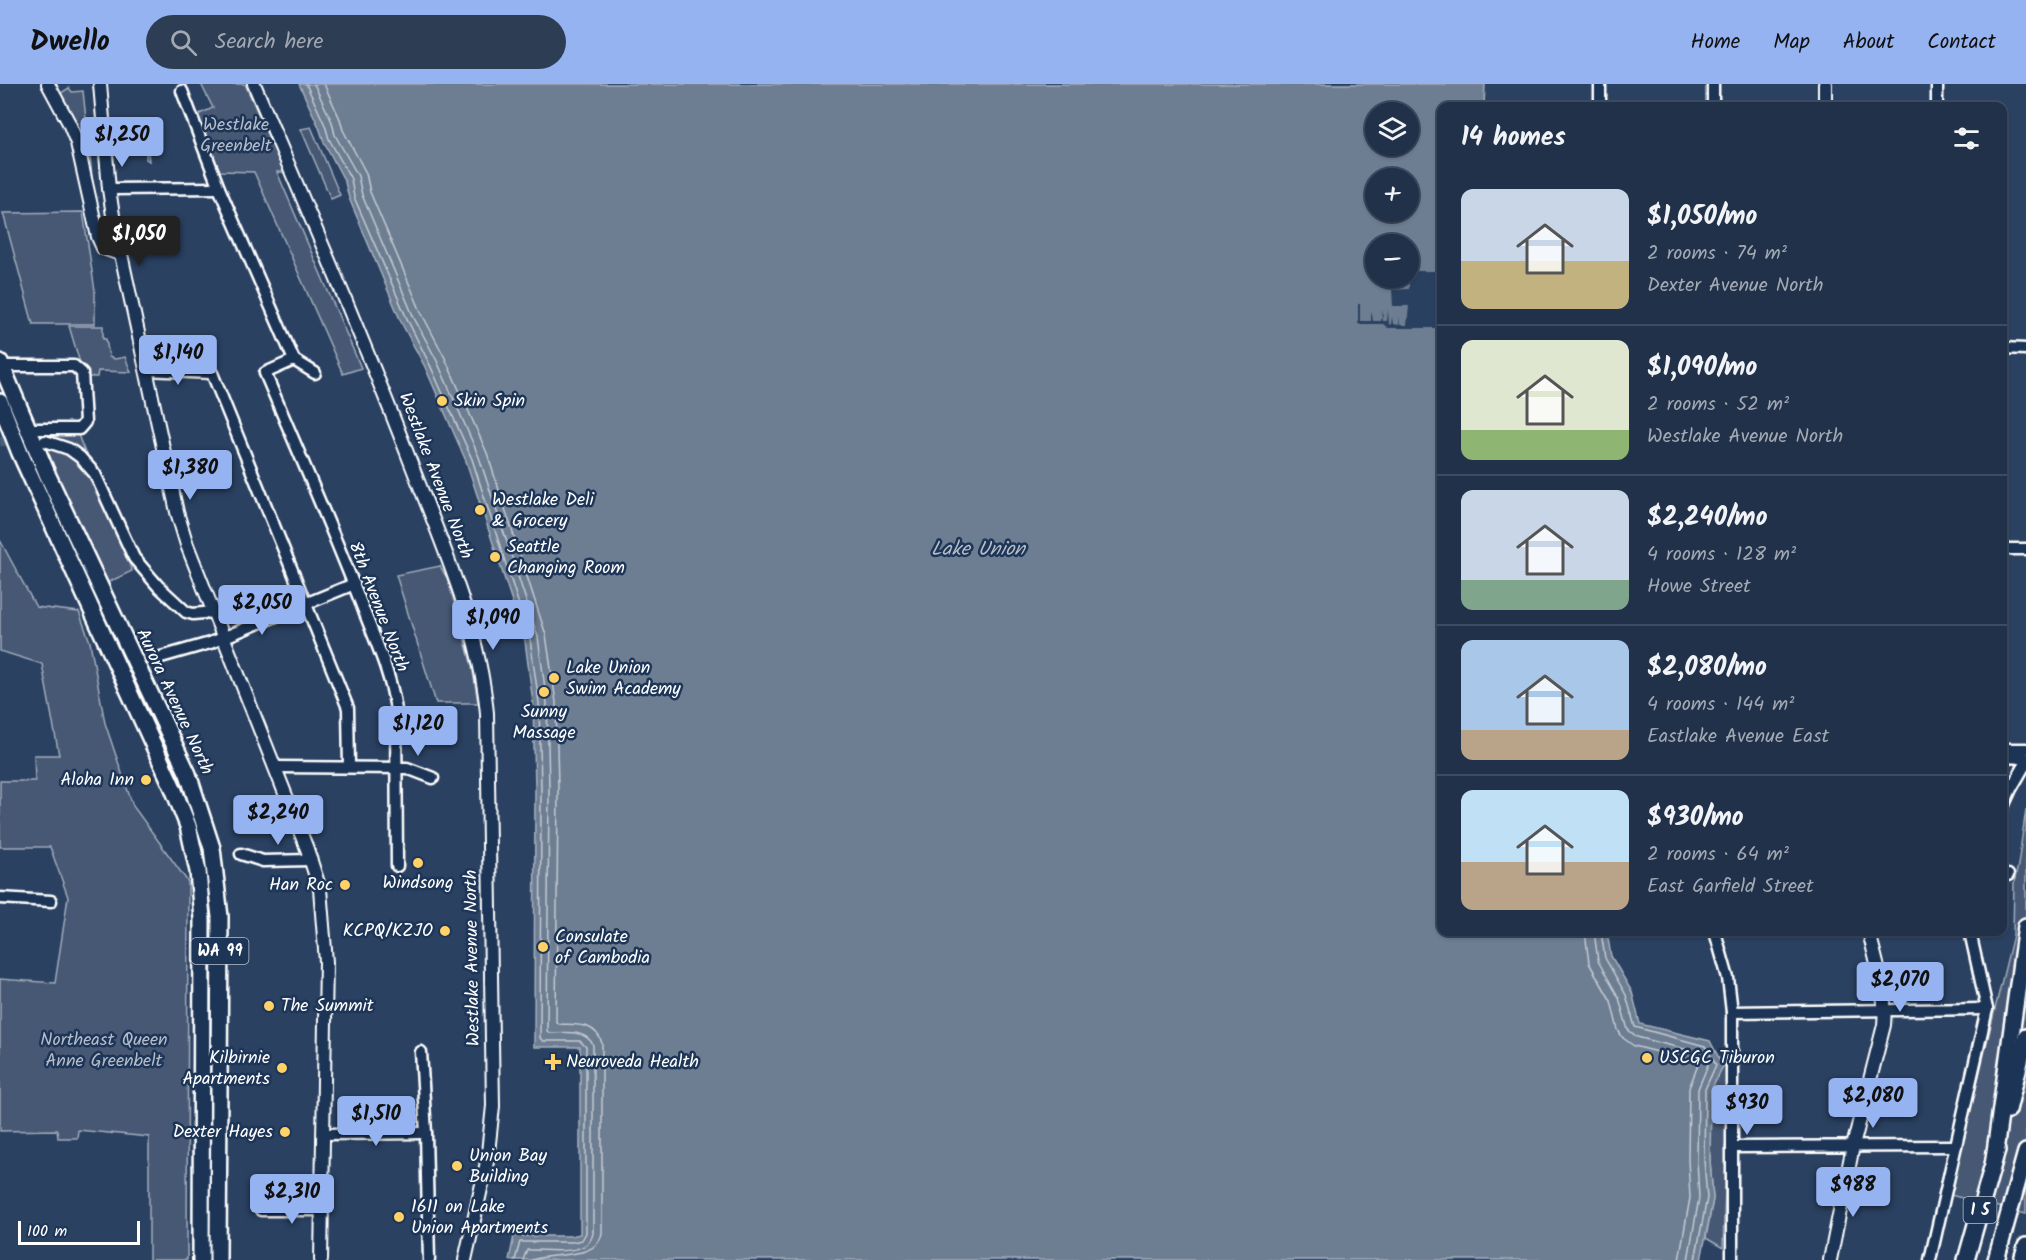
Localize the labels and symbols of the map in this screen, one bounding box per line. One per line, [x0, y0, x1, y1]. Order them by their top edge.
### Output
park label: Westlake Greenbelt [200, 111, 273, 161]
pin: $1,250 [73, 117, 171, 168]
pin: $1,050 [90, 216, 188, 267]
pin: $1,140 [129, 335, 227, 386]
place label: Skin Spin [454, 387, 525, 416]
street label: Westlake Avenue North [390, 388, 480, 564]
marker: Skin Spin [435, 394, 449, 408]
pin: $1,380 [141, 450, 239, 501]
place label: Westlake Deli & Grocery [492, 486, 595, 536]
marker: Westlake Deli & Grocery [473, 503, 487, 517]
place label: Seattle Changing Room [507, 533, 625, 583]
water label: Lake Union [931, 534, 1026, 566]
street label: 8th Avenue North [340, 537, 416, 677]
marker: Seattle Changing Room [488, 550, 502, 564]
pin: $2,050 [213, 585, 311, 636]
pin: $1,090 [444, 600, 542, 651]
street label: Aurora Avenue North [127, 624, 221, 780]
place label: Lake Union Swim Academy [566, 654, 681, 704]
marker: Lake Union Swim Academy [547, 671, 561, 685]
marker: Sunny Massage [537, 685, 551, 699]
place label: Sunny Massage [512, 698, 576, 748]
pin: $1,120 [369, 706, 467, 757]
place label: Aloha Inn [60, 766, 134, 795]
marker: Aloha Inn [139, 773, 153, 787]
pin: $2,240 [229, 795, 327, 846]
marker: Windsong [411, 856, 425, 870]
place label: Windsong [383, 869, 453, 898]
street label: Westlake Avenue North [457, 869, 489, 1047]
place label: Han Roc [269, 871, 333, 900]
marker: Han Roc [338, 878, 352, 892]
place label: KCPQ/KZJO [343, 917, 433, 946]
place label: Consulate of Cambodia [555, 923, 650, 973]
marker: KCPQ/KZJO [438, 924, 452, 938]
road number: WA 99 [192, 938, 248, 964]
marker: Consulate of Cambodia [536, 940, 550, 954]
pin: $2,070 [1851, 962, 1949, 1013]
place label: The Summit [281, 992, 375, 1021]
marker: The Summit [262, 999, 276, 1013]
park label: Northeast Queen Anne Greenbelt [40, 1026, 168, 1076]
place label: Kilbirnie Apartments [182, 1044, 270, 1094]
place label: USCGC Tiburon [1659, 1044, 1775, 1073]
place label: Neuroveda Health [566, 1048, 699, 1077]
marker: USCGC Tiburon [1640, 1051, 1654, 1065]
marker: Neuroveda Health [544, 1053, 562, 1071]
marker: Kilbirnie Apartments [275, 1061, 289, 1075]
pin: $2,080 [1824, 1078, 1922, 1129]
pin: $930 [1711, 1085, 1783, 1136]
pin: $1,510 [327, 1096, 425, 1147]
place label: Dexter Hayes [173, 1118, 273, 1147]
marker: Dexter Hayes [278, 1125, 292, 1139]
place label: Union Bay Building [469, 1142, 548, 1192]
marker: Union Bay Building [450, 1159, 464, 1173]
pin: $988 [1817, 1167, 1889, 1218]
pin: $2,310 [243, 1174, 341, 1225]
place label: 1611 on Lake Union Apartments [411, 1193, 549, 1243]
road number: I 5 [1964, 1197, 1996, 1223]
marker: 1611 on Lake Union Apartments [392, 1210, 406, 1224]
scale bar [18, 1218, 140, 1246]

